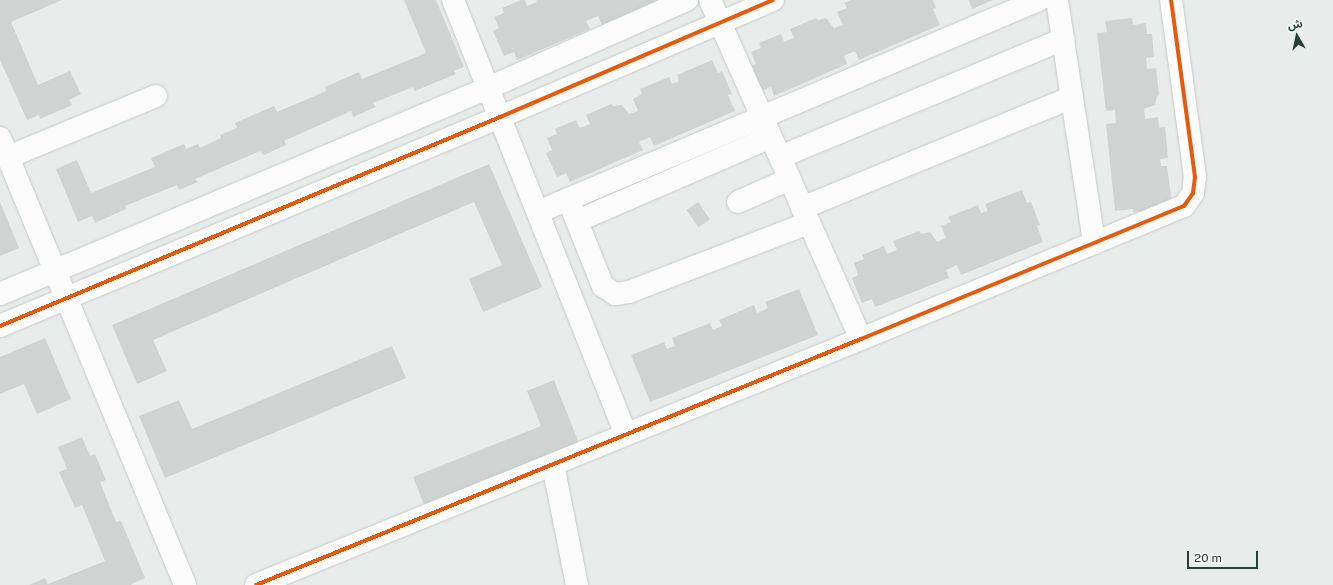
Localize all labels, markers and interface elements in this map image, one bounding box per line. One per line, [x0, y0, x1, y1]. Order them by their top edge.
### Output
north arrow [1277, 16, 1317, 56]
text: ش [1287, 17, 1303, 31]
scale bar [1189, 543, 1260, 569]
text: 20 m [1194, 551, 1222, 565]

